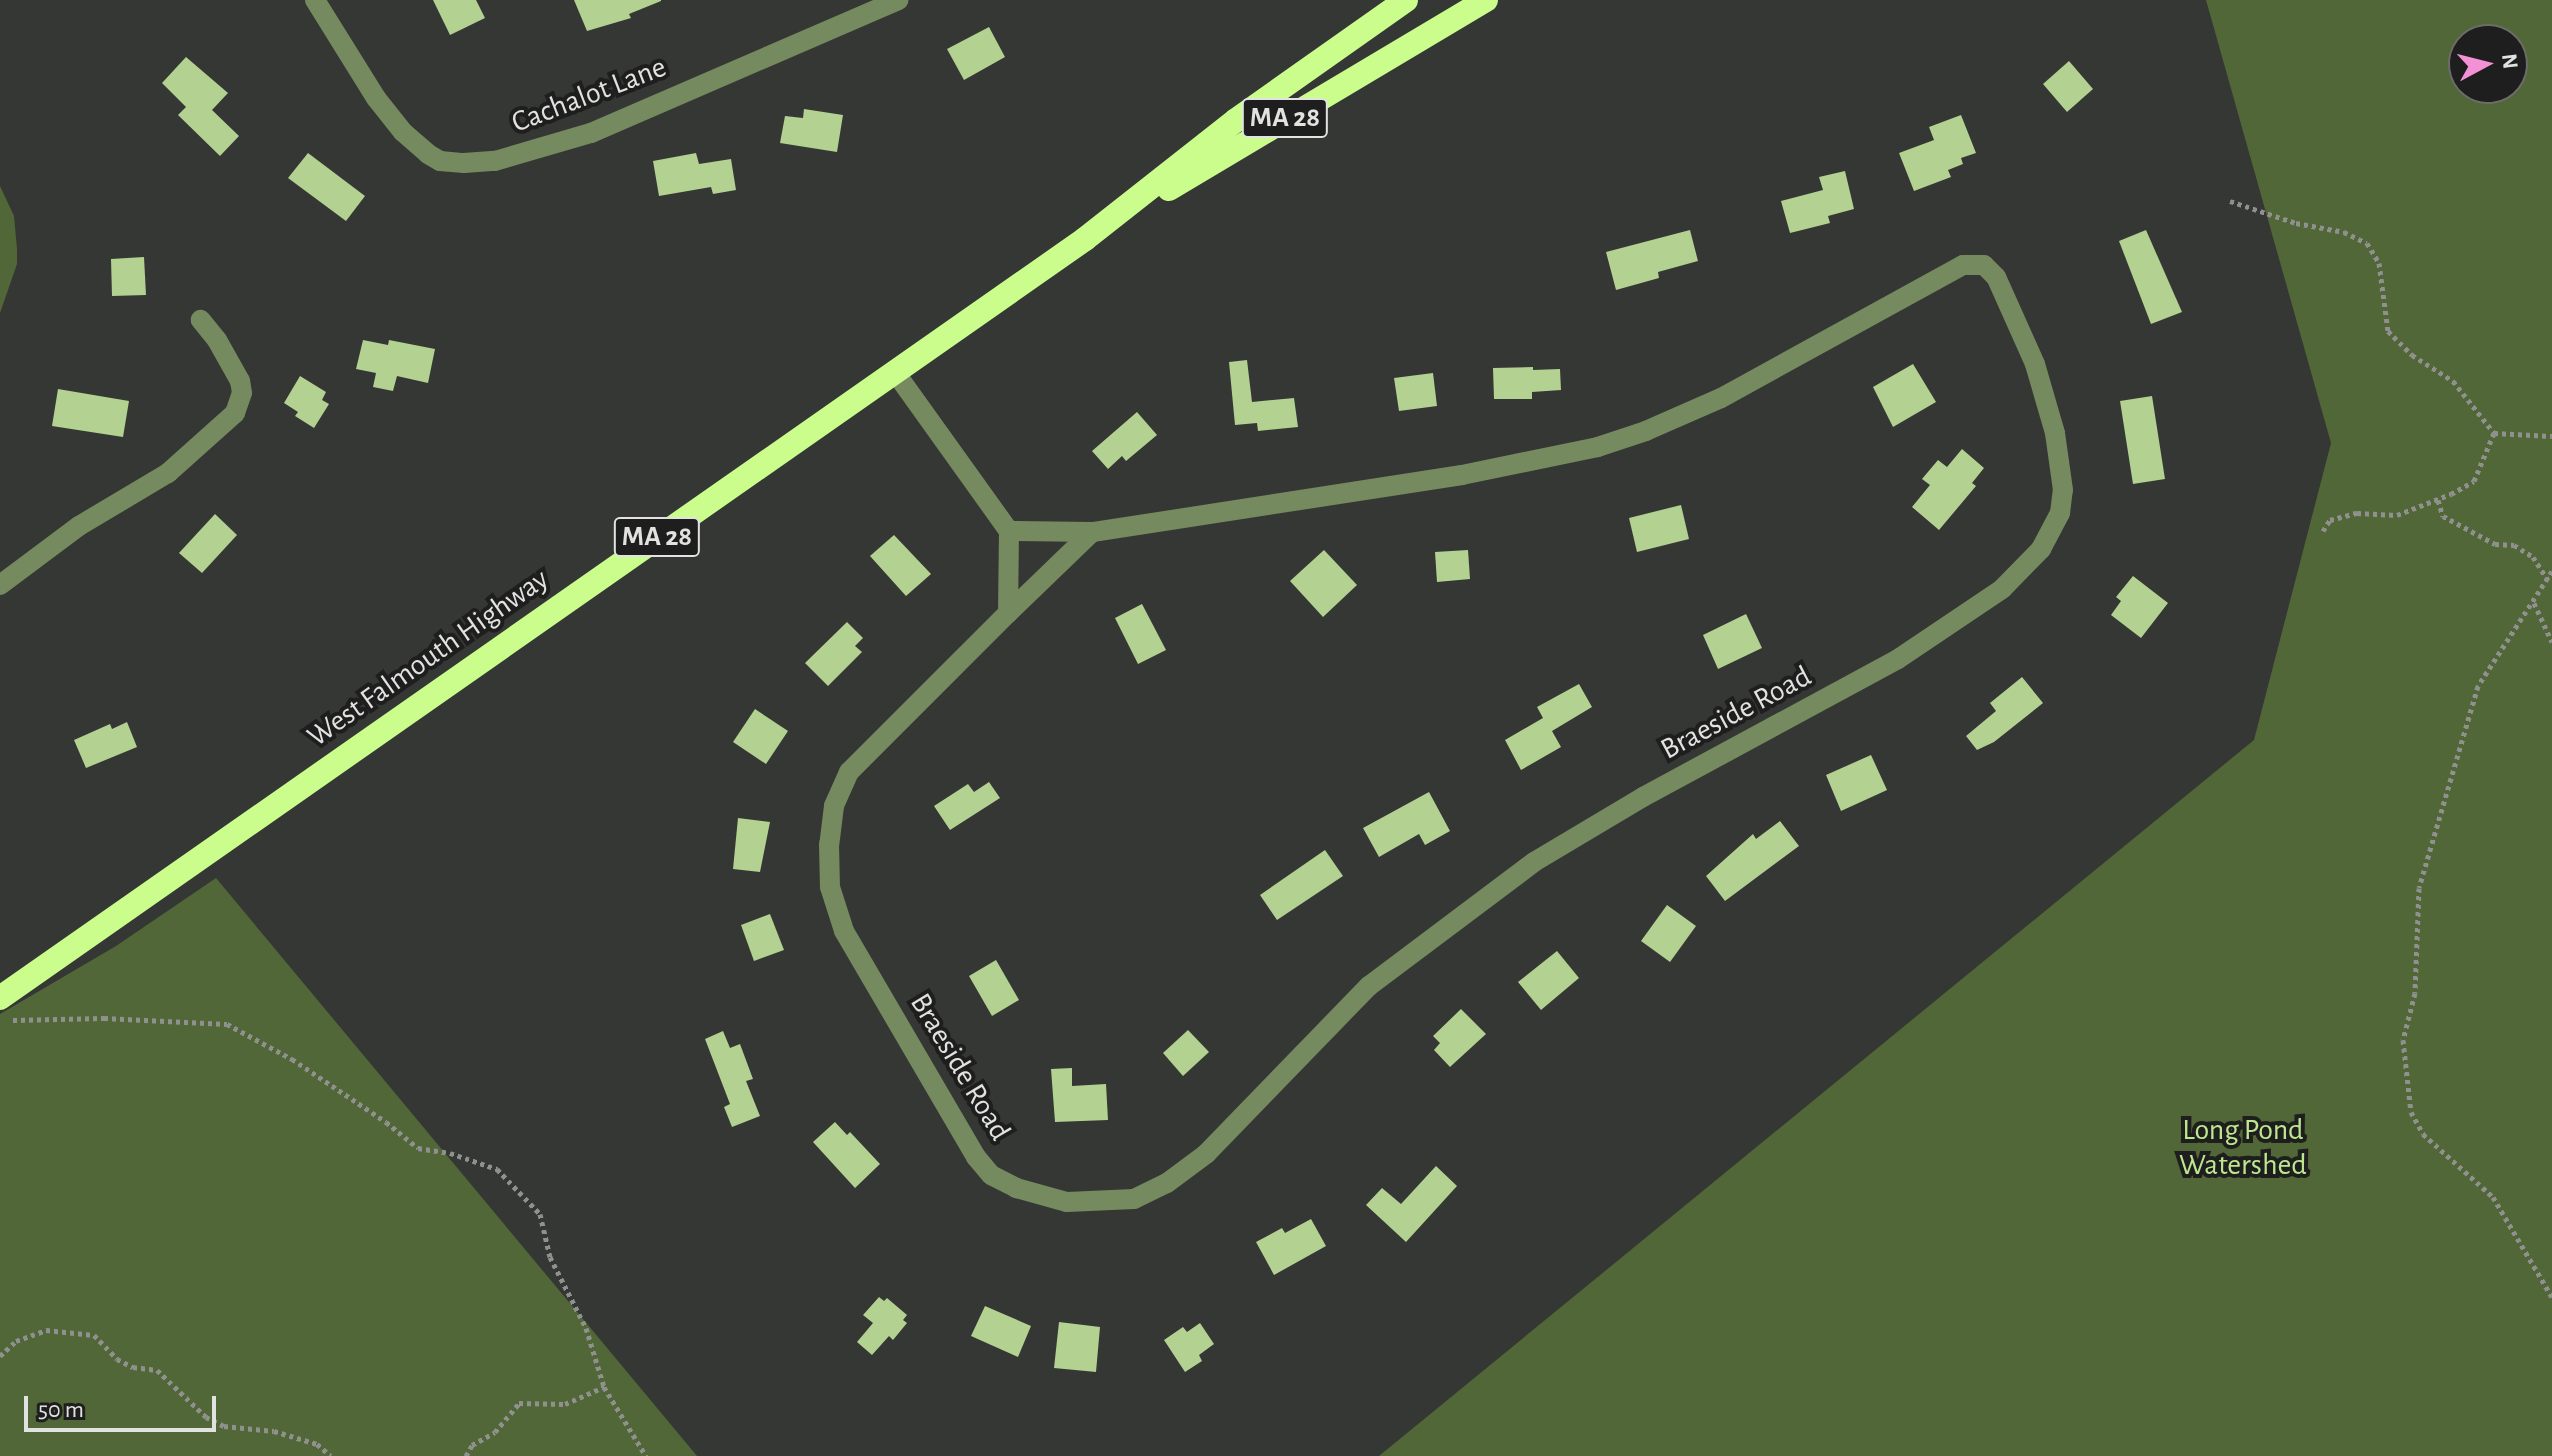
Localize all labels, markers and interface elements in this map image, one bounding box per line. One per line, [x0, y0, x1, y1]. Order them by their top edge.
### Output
north arrow [2448, 24, 2528, 104]
street label: Cachalot Lane [507, 49, 671, 141]
text: N [2498, 52, 2522, 70]
road number: MA 28 [1241, 94, 1329, 142]
road number: MA 28 [613, 513, 701, 561]
street label: West Falmouth Highway [301, 561, 555, 755]
street label: Braeside Road [1655, 658, 1817, 768]
street label: Braeside Road [902, 987, 1018, 1147]
park label: Long Pond Watershed [2179, 1112, 2307, 1182]
scale bar [28, 1380, 220, 1430]
text: 50 m [38, 1398, 84, 1422]

